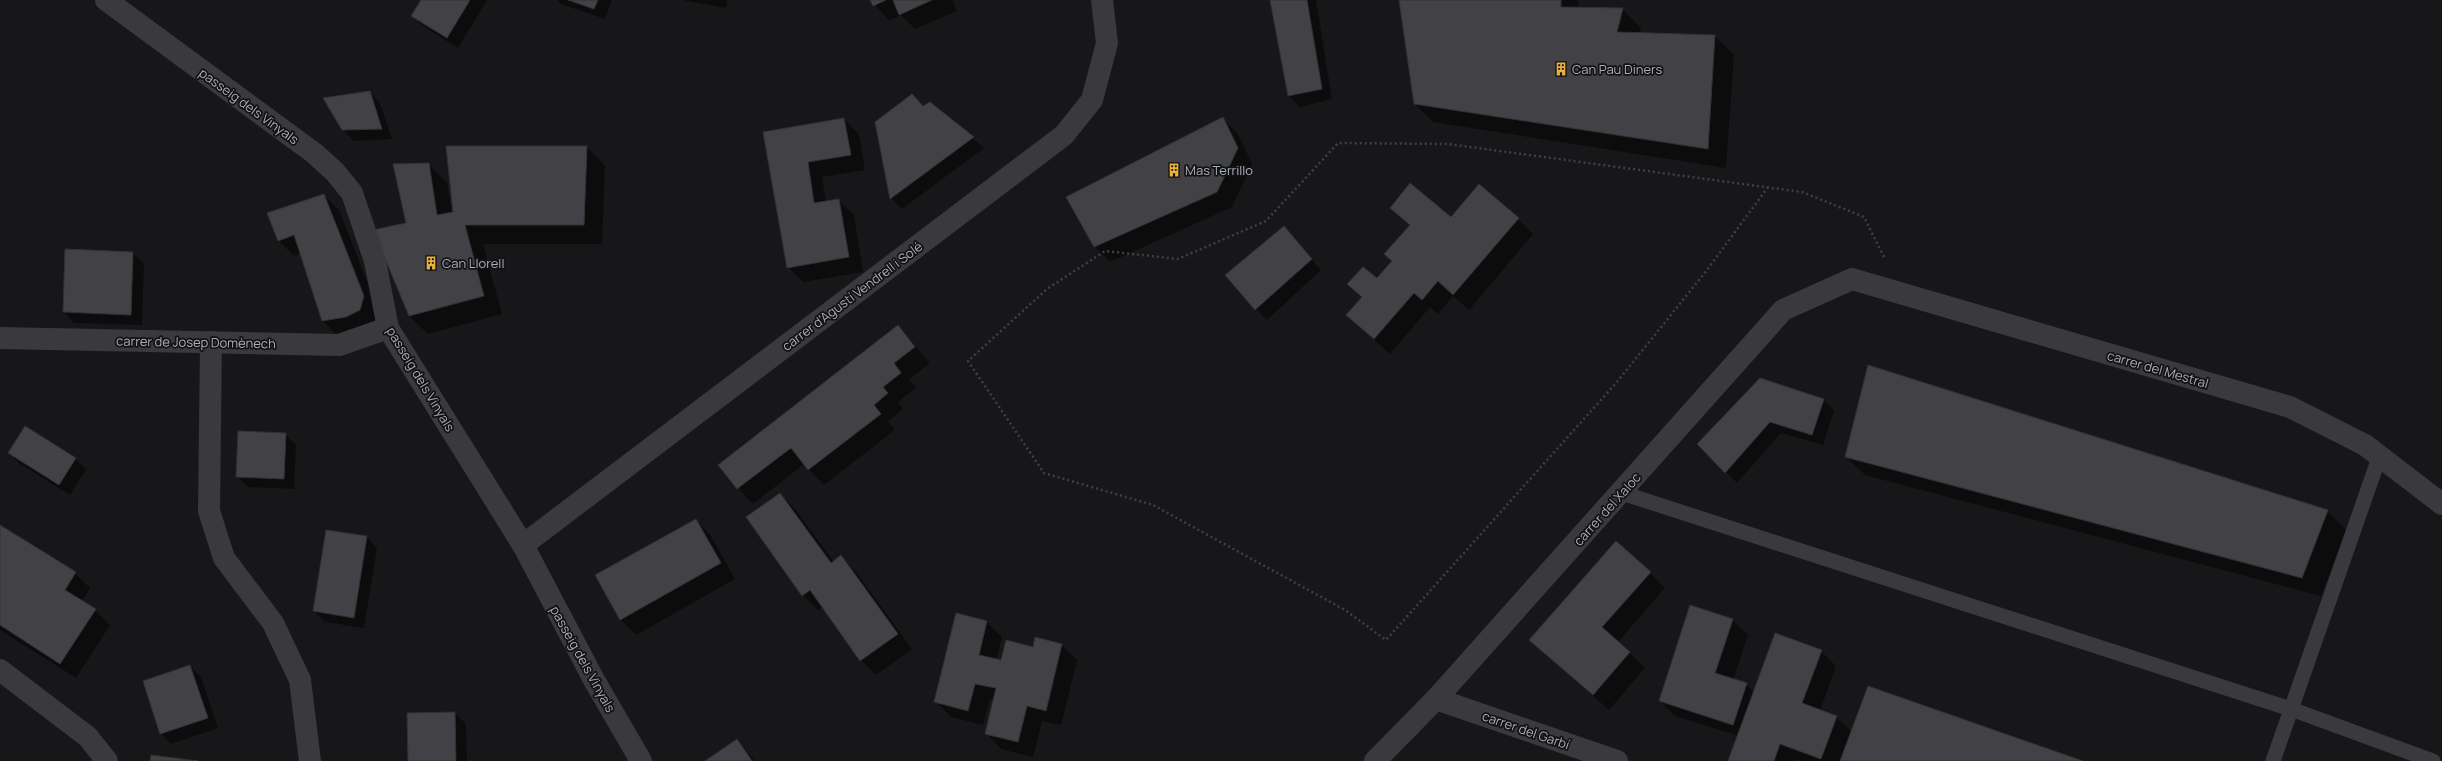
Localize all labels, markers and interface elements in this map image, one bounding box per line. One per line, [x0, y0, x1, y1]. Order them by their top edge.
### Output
place label: Can Pau Diners [1572, 60, 1662, 78]
building icon: Can Pau Diners [1553, 61, 1569, 77]
street label: passeig dels Vinyals [196, 64, 303, 148]
place label: Mas Terrillo [1185, 161, 1253, 179]
building icon: Mas Terrillo [1166, 162, 1182, 178]
street label: carrer d'Agustí Vendrell i Solé [778, 237, 926, 355]
place label: Can Llorell [442, 254, 504, 272]
building icon: Can Llorell [423, 255, 439, 271]
street label: passeig dels Vinyals [383, 323, 459, 435]
street label: carrer de Josep Domènech [116, 332, 276, 352]
street label: carrer del Mestral [2105, 346, 2211, 392]
street label: carrer del Xaloc [1569, 469, 1645, 549]
street label: passeig dels Vinyals [546, 603, 620, 716]
street label: carrer del Garbí [1480, 707, 1572, 753]

